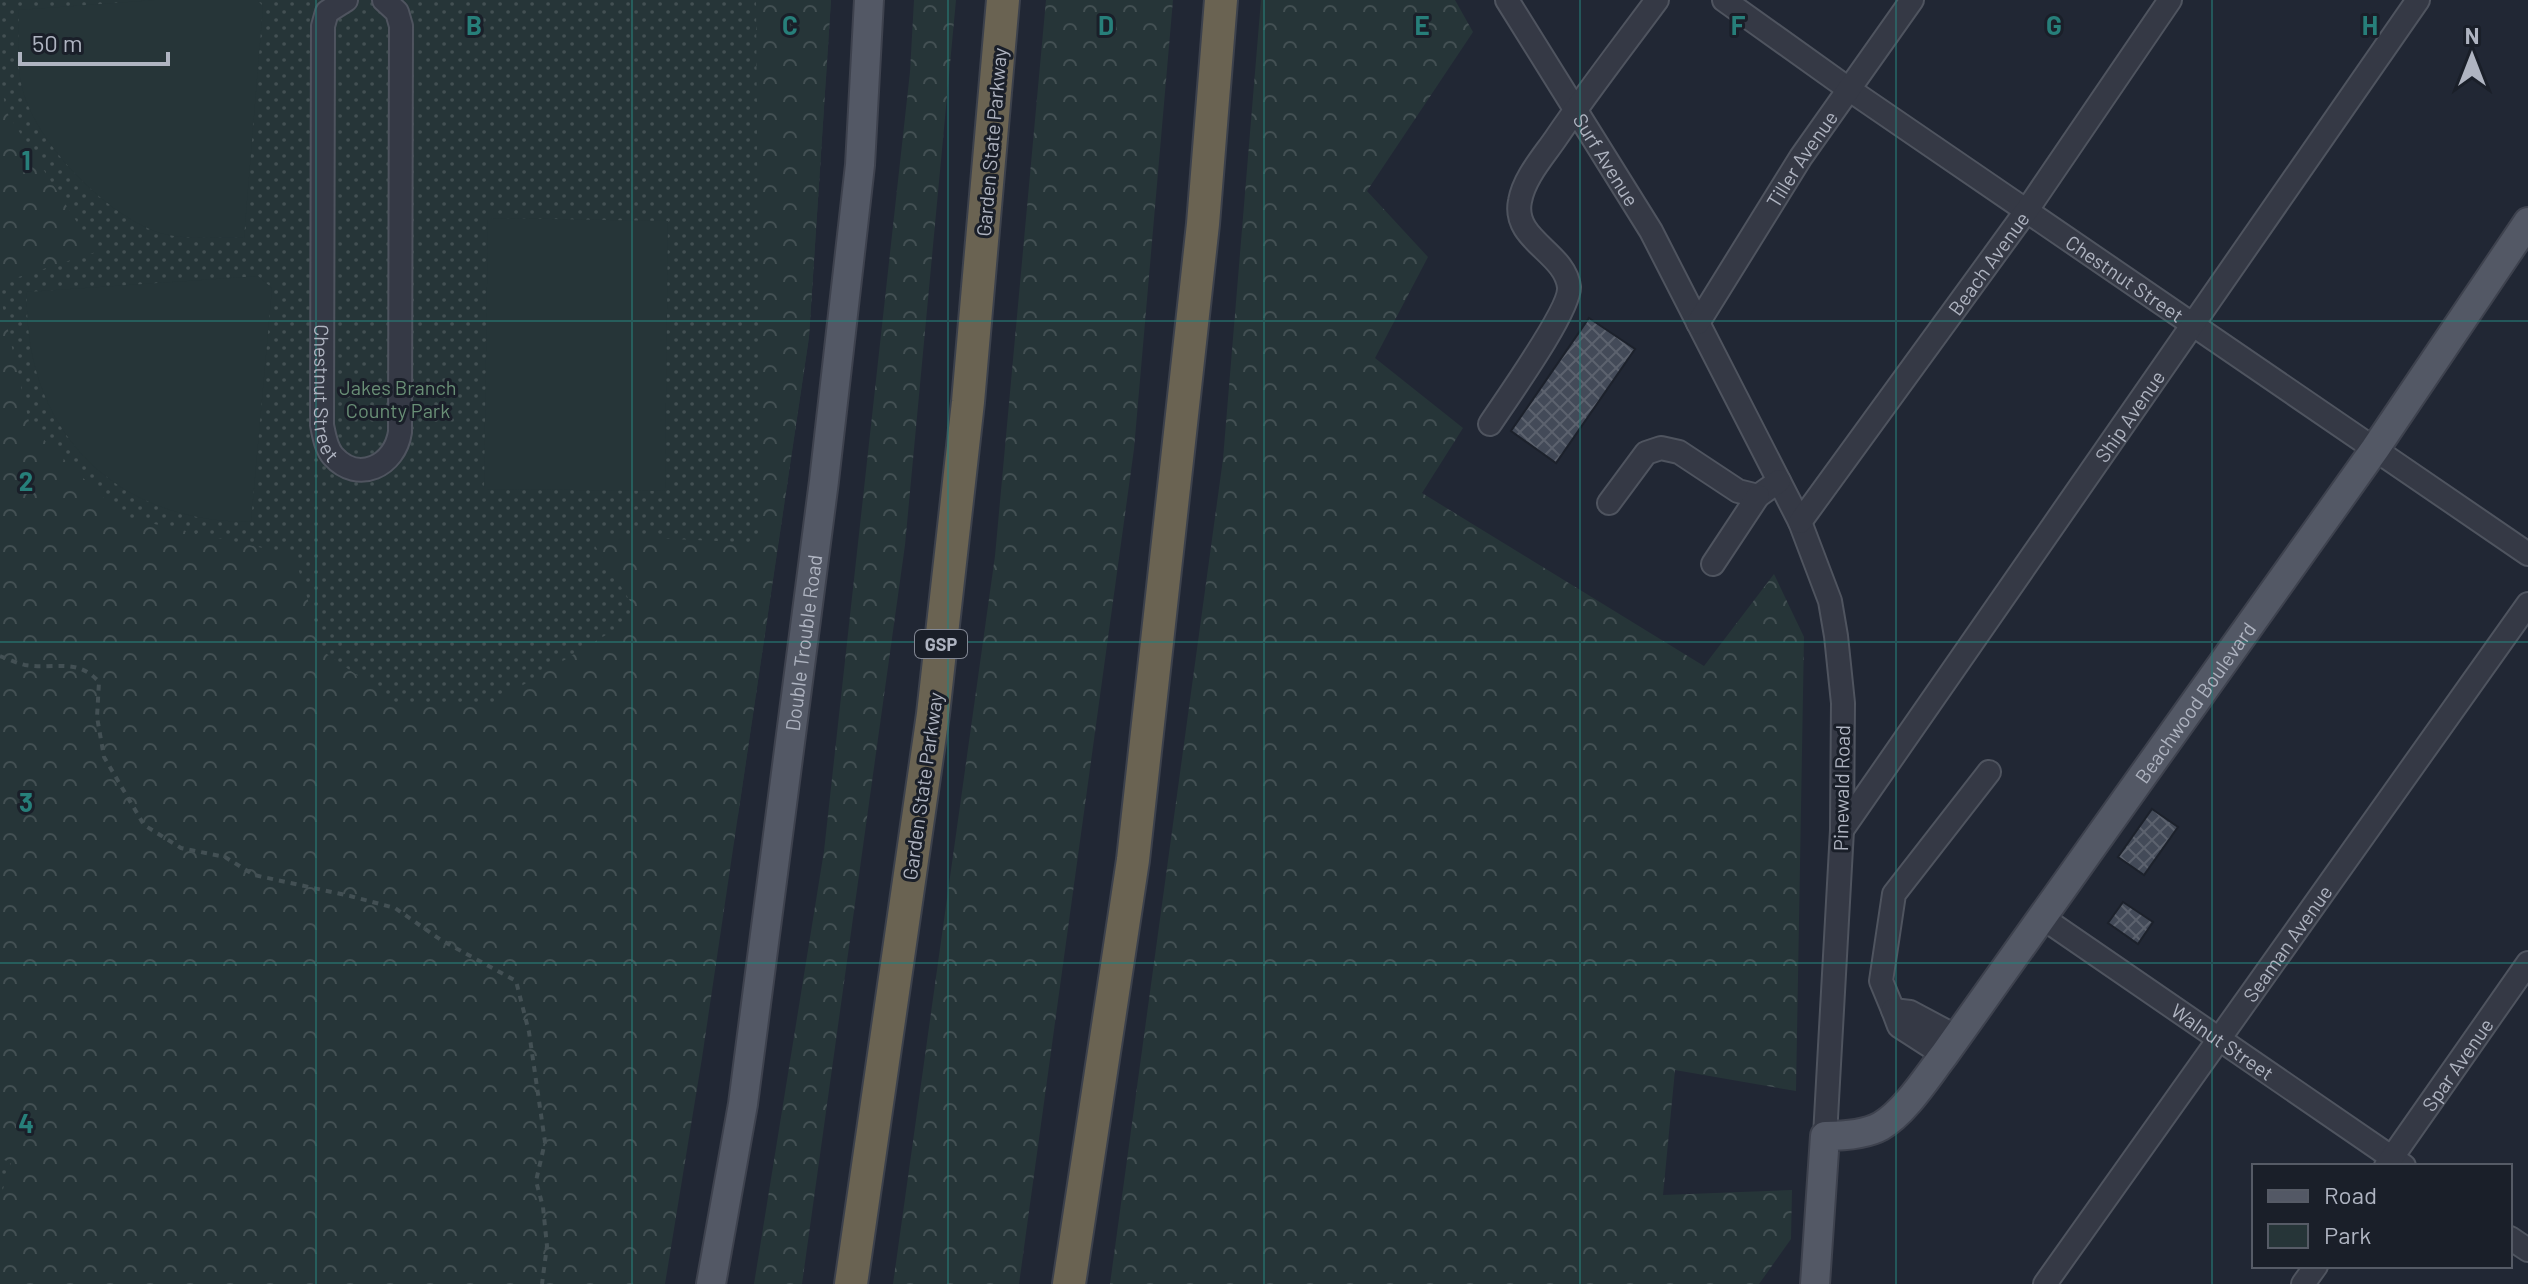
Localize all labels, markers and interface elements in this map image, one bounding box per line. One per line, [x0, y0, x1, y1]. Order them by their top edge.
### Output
text: B [466, 9, 482, 40]
text: C [782, 9, 798, 40]
text: D [1098, 9, 1114, 40]
text: E [1414, 9, 1430, 40]
text: F [1731, 9, 1746, 40]
text: G [2046, 9, 2062, 40]
text: H [2362, 9, 2378, 40]
scale bar [20, 16, 168, 66]
north arrow [2432, 16, 2512, 96]
text: N [2465, 22, 2479, 48]
text: 50 m [32, 28, 83, 57]
street label: Garden State Parkway [971, 47, 1011, 237]
street label: Tiller Avenue [1761, 106, 1842, 212]
street label: Surf Avenue [1569, 109, 1644, 210]
text: 1 [21, 144, 31, 175]
street label: Beach Avenue [1943, 207, 2034, 320]
street label: Chestnut Street [2061, 229, 2188, 327]
street label: Chestnut Street [310, 324, 344, 467]
street label: Ship Avenue [2089, 365, 2169, 466]
park label: Jakes Branch County Park [339, 375, 457, 422]
text: 2 [19, 465, 33, 496]
street label: Double Trouble Road [780, 553, 826, 732]
street label: Beachwood Boulevard [2129, 617, 2260, 788]
road number: GSP [915, 630, 967, 658]
street label: Garden State Parkway [897, 691, 947, 881]
street label: Pinewald Road [1828, 725, 1854, 851]
text: 3 [19, 786, 33, 817]
street label: Seaman Avenue [2237, 880, 2337, 1006]
street label: Walnut Street [2167, 998, 2278, 1085]
street label: Spar Avenue [2416, 1013, 2498, 1115]
text: 4 [18, 1107, 34, 1138]
legend [2252, 1164, 2512, 1268]
text: Road [2324, 1180, 2377, 1209]
text: Park [2324, 1220, 2371, 1249]

